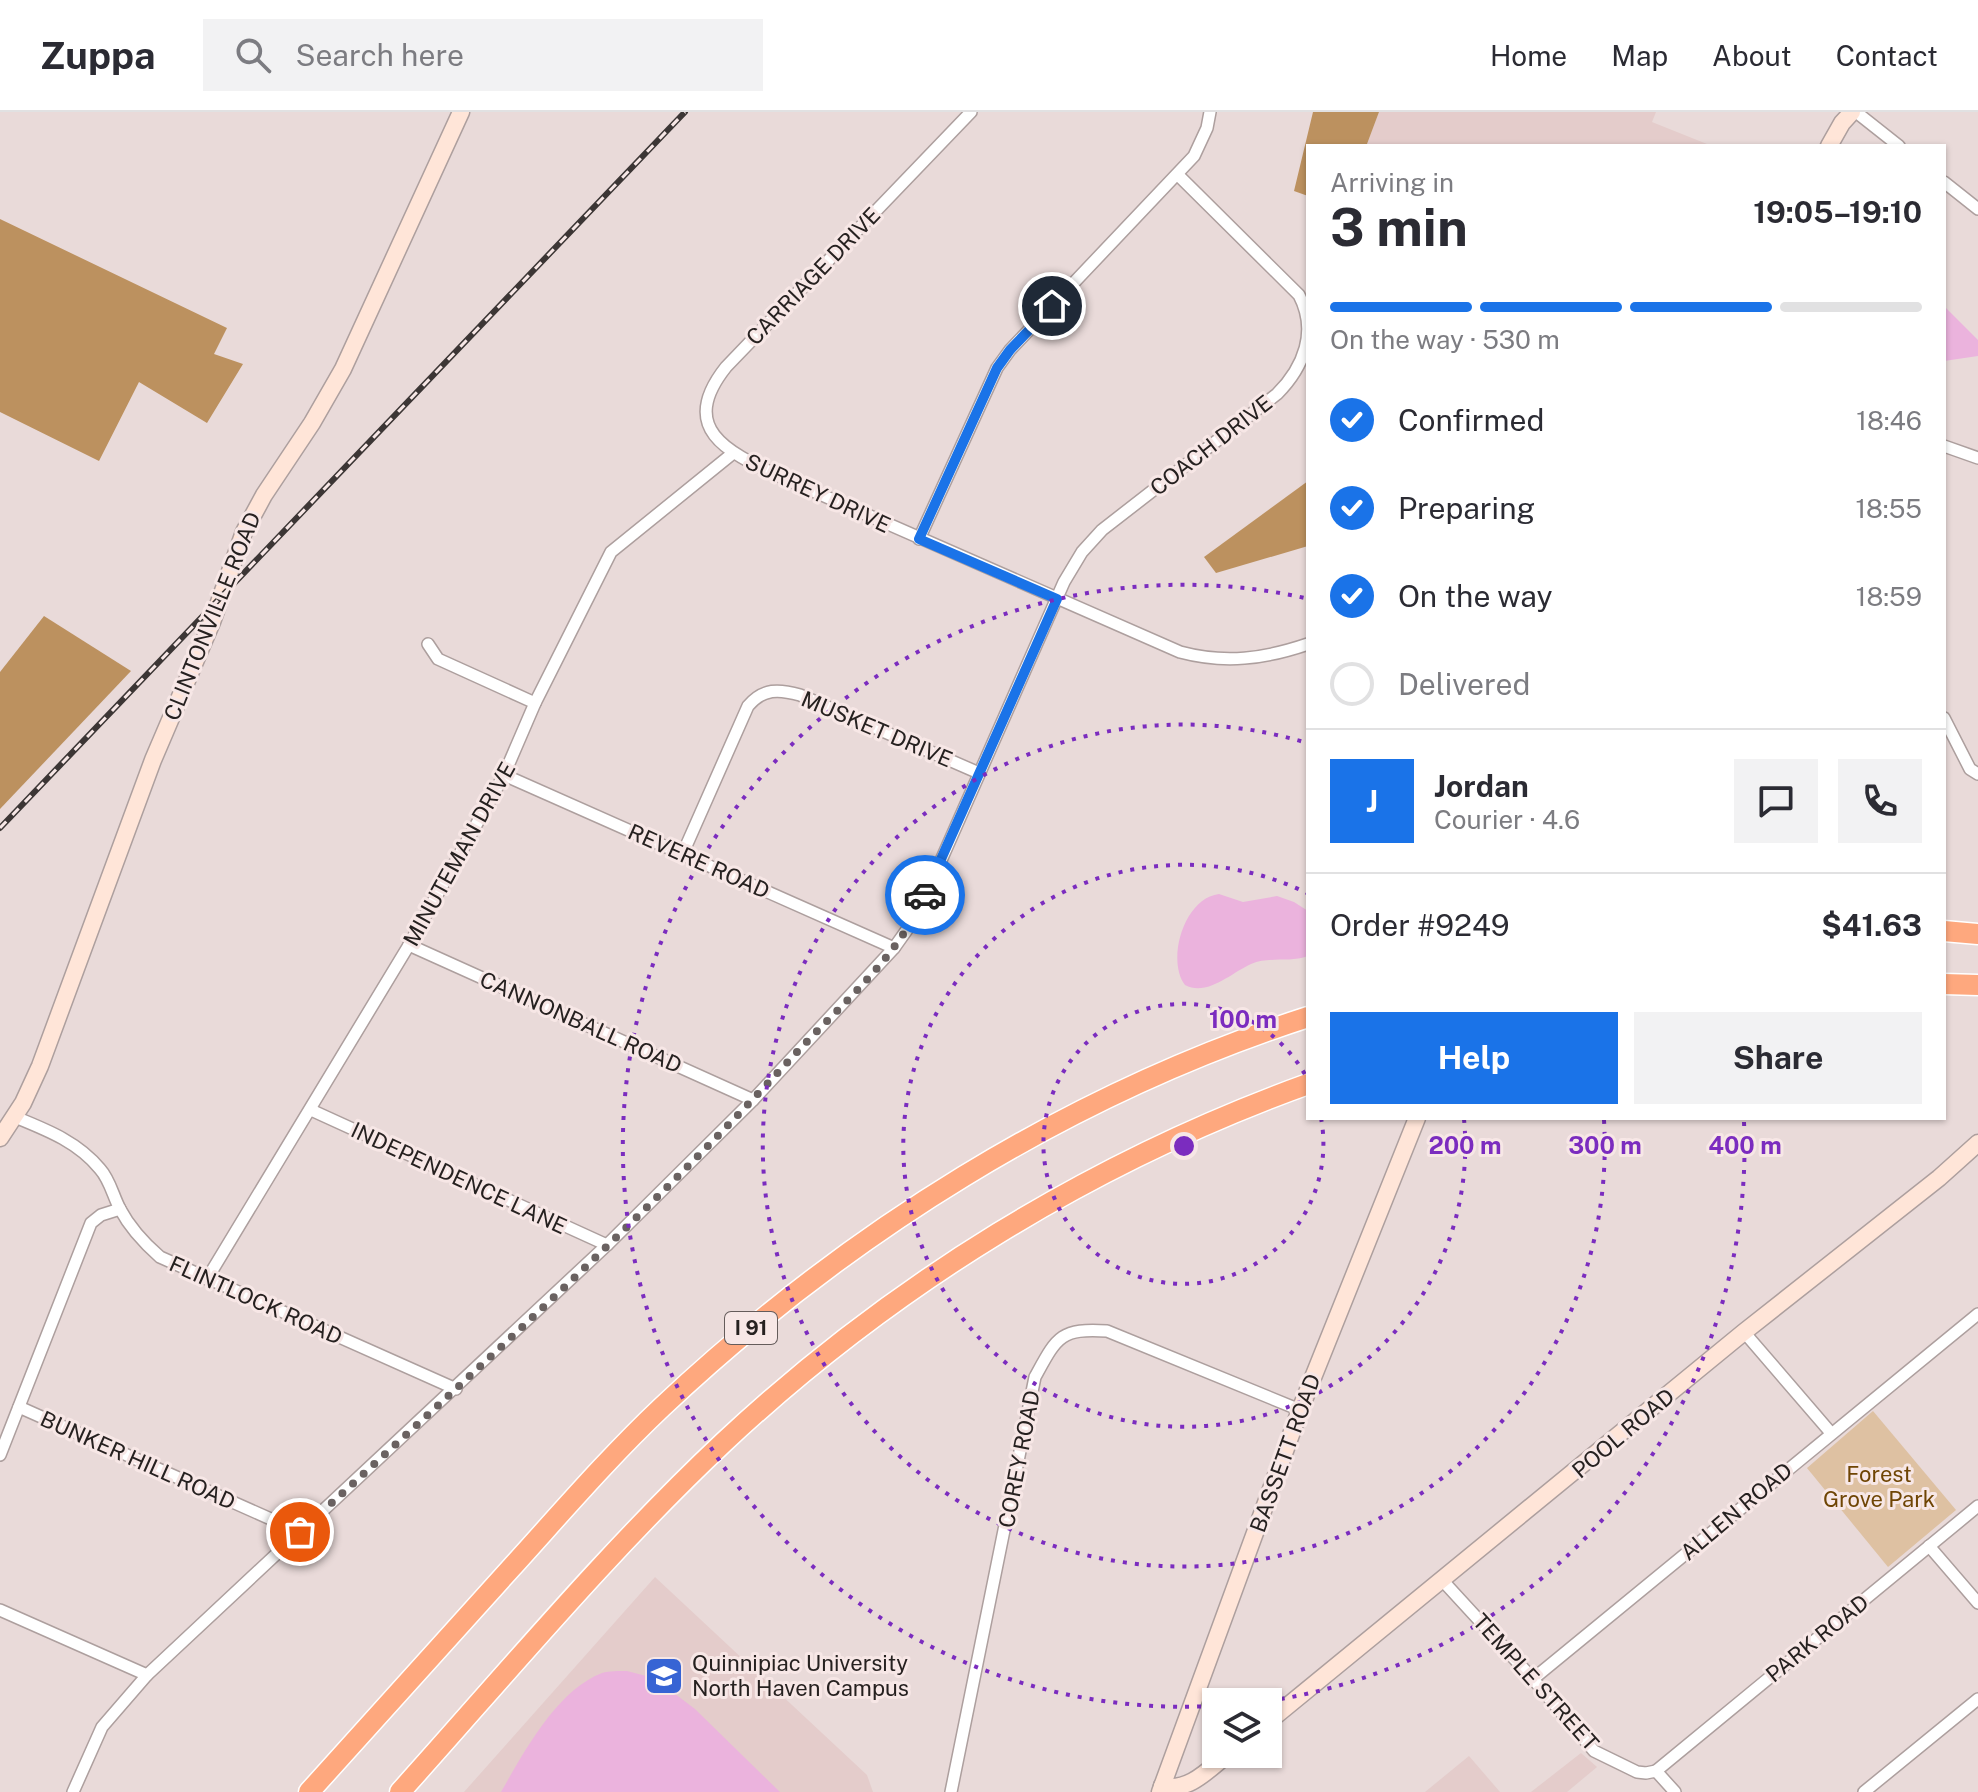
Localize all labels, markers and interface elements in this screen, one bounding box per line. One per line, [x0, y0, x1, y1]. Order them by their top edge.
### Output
search box [203, 19, 763, 91]
text: Zuppa [40, 33, 155, 78]
icon: search [231, 33, 275, 77]
text: Search here [295, 37, 464, 73]
text: Home [1490, 39, 1567, 72]
text: Map [1611, 39, 1668, 72]
text: About [1712, 39, 1792, 72]
text: Contact [1836, 39, 1938, 72]
text: Arriving in [1330, 167, 1454, 198]
text: 19:05–19:10 [1753, 194, 1922, 230]
text: 3 min [1330, 197, 1468, 258]
street label: CARRIAGE DRIVE [741, 202, 885, 350]
pin [1018, 272, 1086, 340]
icon: home [1030, 284, 1074, 328]
text: On the way · 530 m [1330, 324, 1560, 355]
street label: COACH DRIVE [1145, 389, 1277, 501]
icon: check [1330, 398, 1374, 442]
text: Confirmed [1398, 402, 1544, 438]
text: 18:46 [1856, 405, 1922, 436]
street label: SURREY DRIVE [741, 448, 895, 538]
icon: check [1330, 486, 1374, 530]
text: Preparing [1398, 490, 1535, 526]
text: 18:55 [1855, 493, 1922, 524]
street label: CLINTONVILLE ROAD [158, 508, 266, 724]
icon: check [1330, 574, 1374, 618]
text: On the way [1398, 578, 1552, 614]
text: 18:59 [1856, 581, 1922, 612]
text: Delivered [1398, 666, 1530, 702]
street label: MUSKET DRIVE [798, 685, 956, 773]
street label: MINUTEMAN DRIVE [398, 757, 520, 951]
button: chat [1734, 759, 1818, 843]
button: phone [1838, 759, 1922, 843]
text: Jordan [1434, 768, 1529, 804]
text: J [1366, 783, 1378, 819]
text: Courier · 4.6 [1434, 804, 1580, 835]
street label: REVERE ROAD [624, 818, 774, 904]
courier [885, 855, 965, 935]
icon: car [903, 873, 947, 917]
text: Order #9249 [1330, 907, 1510, 943]
text: $41.63 [1821, 907, 1922, 943]
street label: CANNONBALL ROAD [476, 966, 686, 1078]
text: 100 m [1209, 1005, 1277, 1033]
button: Help [1330, 1012, 1618, 1104]
button: Share [1634, 1012, 1922, 1104]
street label: INDEPENDENCE LANE [347, 1117, 571, 1239]
text: 200 m [1428, 1131, 1502, 1159]
text: 300 m [1568, 1131, 1642, 1159]
text: 400 m [1708, 1131, 1782, 1159]
centre of rings [1170, 1132, 1198, 1160]
street label: FLINTLOCK ROAD [166, 1250, 346, 1350]
road number: I 91 [725, 1312, 777, 1344]
street label: BASSETT ROAD [1244, 1370, 1326, 1536]
street label: POOL ROAD [1567, 1383, 1679, 1483]
street label: COREY ROAD [993, 1388, 1045, 1530]
street label: BUNKER HILL ROAD [37, 1405, 239, 1515]
street label: ALLEN ROAD [1675, 1457, 1797, 1565]
park label: Forest Grove Park [1823, 1461, 1935, 1512]
pin [266, 1498, 334, 1566]
icon: bag [278, 1510, 322, 1554]
street label: PARK ROAD [1760, 1589, 1874, 1687]
street label: TEMPLE STREET [1468, 1608, 1604, 1756]
place label: Quinnipiac University North Haven Campus [692, 1650, 909, 1701]
school or university icon: Quinnipiac University North Haven Campus [643, 1655, 685, 1697]
map controls [1202, 1688, 1282, 1768]
button: layers [1202, 1688, 1282, 1768]

